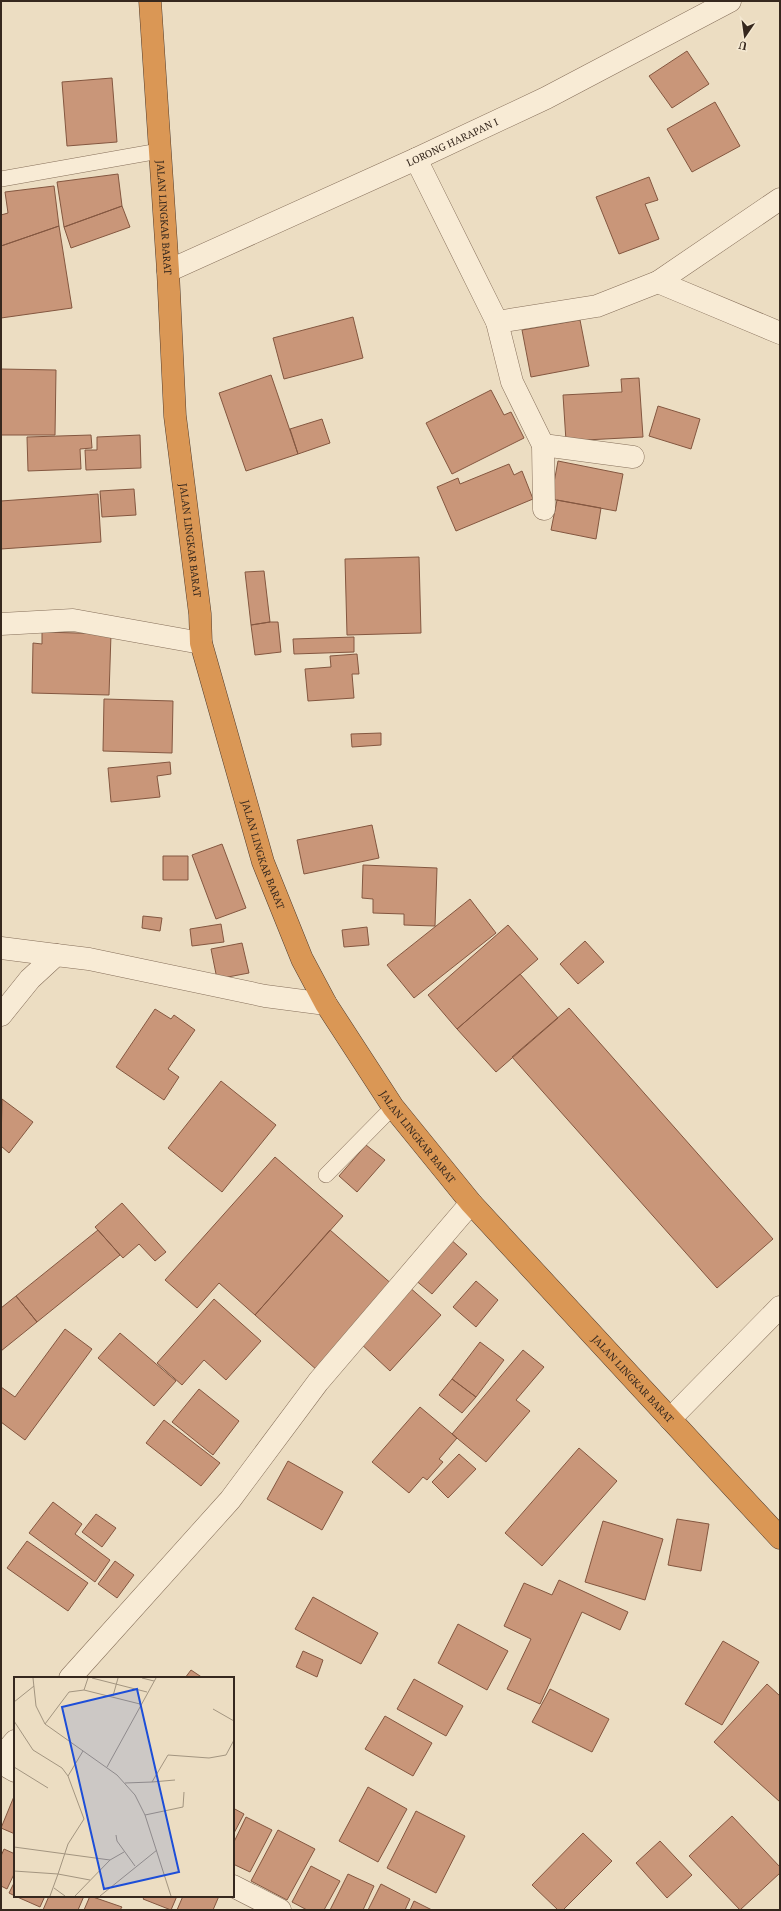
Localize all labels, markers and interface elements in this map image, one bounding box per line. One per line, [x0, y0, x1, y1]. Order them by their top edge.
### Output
north arrow [725, 16, 765, 56]
text: U [736, 38, 748, 54]
street label: LORONG HARAPAN I [404, 114, 501, 170]
street label: JALAN LINGKAR BARAT [154, 159, 175, 275]
street label: JALAN LINGKAR BARAT [176, 481, 205, 598]
street label: JALAN LINGKAR BARAT [238, 797, 288, 911]
street label: JALAN LINGKAR BARAT [376, 1087, 459, 1186]
street label: JALAN LINGKAR BARAT [588, 1331, 677, 1426]
inset map [14, 1677, 234, 1897]

